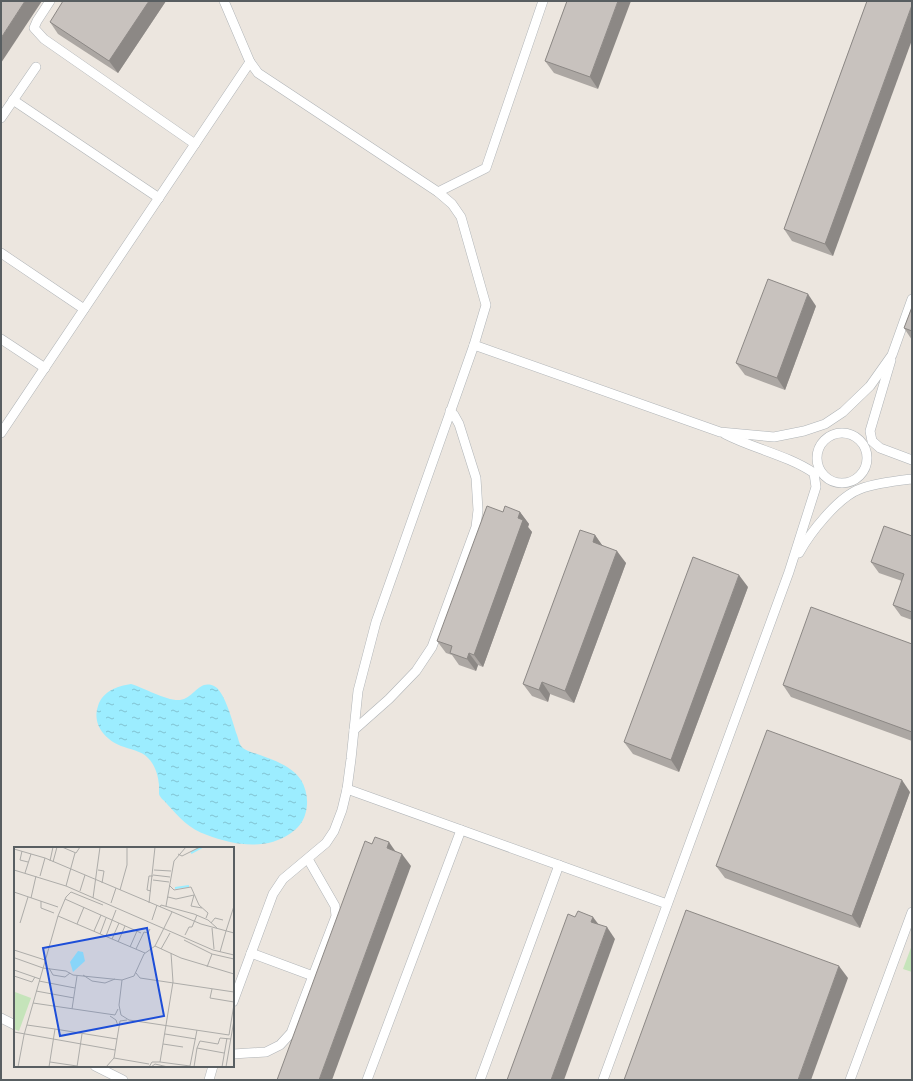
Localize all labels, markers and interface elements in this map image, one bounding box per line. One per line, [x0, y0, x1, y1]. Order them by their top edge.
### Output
inset map [14, 847, 234, 1067]

